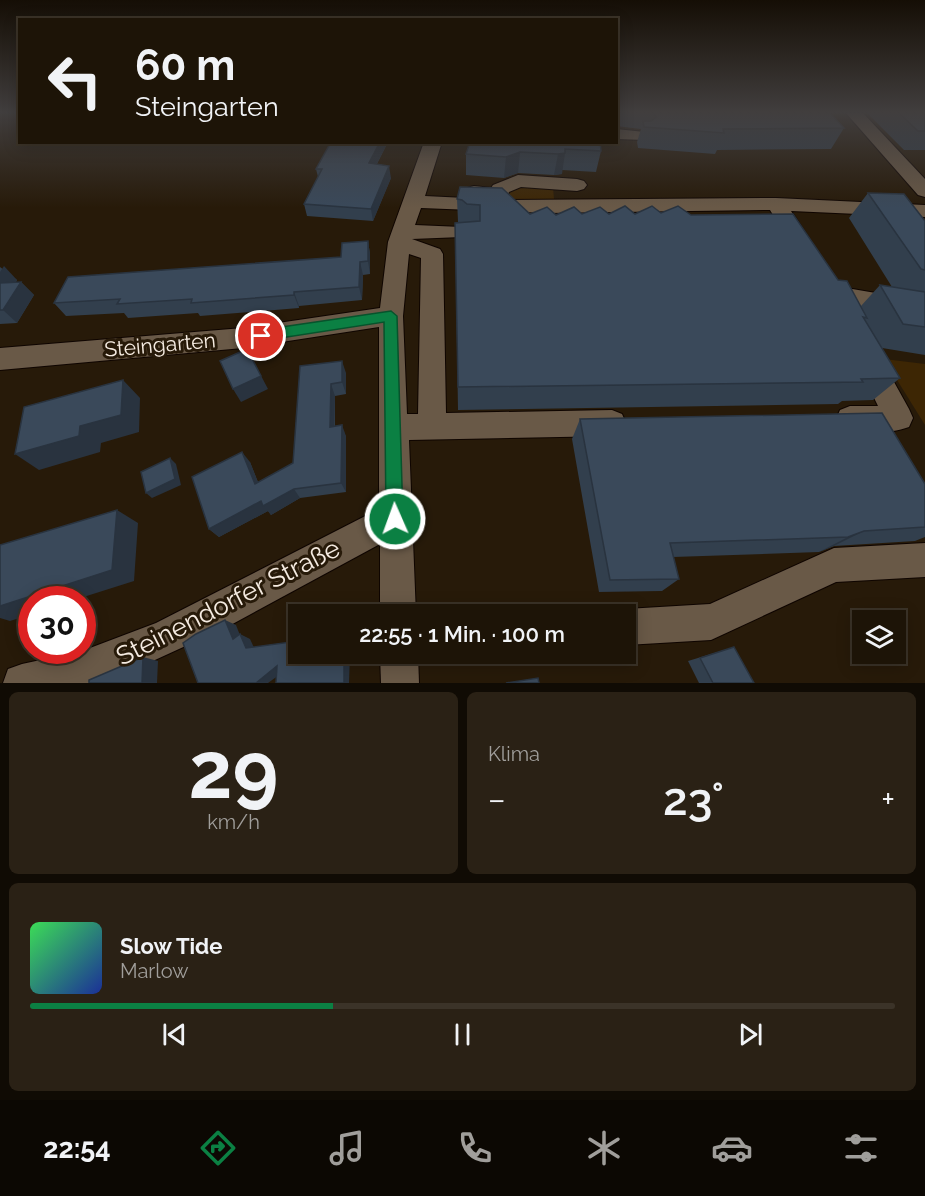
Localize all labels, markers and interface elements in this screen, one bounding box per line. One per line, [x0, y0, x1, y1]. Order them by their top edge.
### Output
text: 60 m [135, 41, 235, 90]
icon: left [36, 42, 114, 120]
text: Steingarten [135, 91, 279, 122]
pin [235, 310, 286, 361]
icon: arrive [244, 319, 277, 352]
street label: Steingarten [103, 327, 217, 362]
position arrow [363, 487, 427, 551]
street label: Steinendorfer Straße [111, 533, 345, 671]
speed limit sign: 30 [18, 586, 96, 664]
map controls [852, 610, 906, 664]
button: layers [852, 610, 906, 664]
text: 22:55 · 1 Min. · 100 m [359, 621, 565, 647]
text: 29 [189, 725, 278, 816]
text: Klima [488, 742, 540, 766]
text: 23° [663, 773, 724, 826]
text: − [488, 780, 506, 819]
text: + [881, 780, 895, 819]
text: km/h [207, 810, 260, 834]
text: Slow Tide [120, 933, 222, 959]
text: Marlow [120, 959, 189, 983]
icon: previous [158, 1018, 191, 1051]
icon: pause [446, 1018, 479, 1051]
icon: next [734, 1018, 767, 1051]
icon: directions [197, 1127, 239, 1169]
icon: music [326, 1127, 368, 1169]
icon: phone [454, 1127, 496, 1169]
icon: climate [583, 1127, 625, 1169]
icon: car [711, 1127, 753, 1169]
icon: filters [840, 1127, 882, 1169]
text: 22:54 [43, 1133, 111, 1164]

